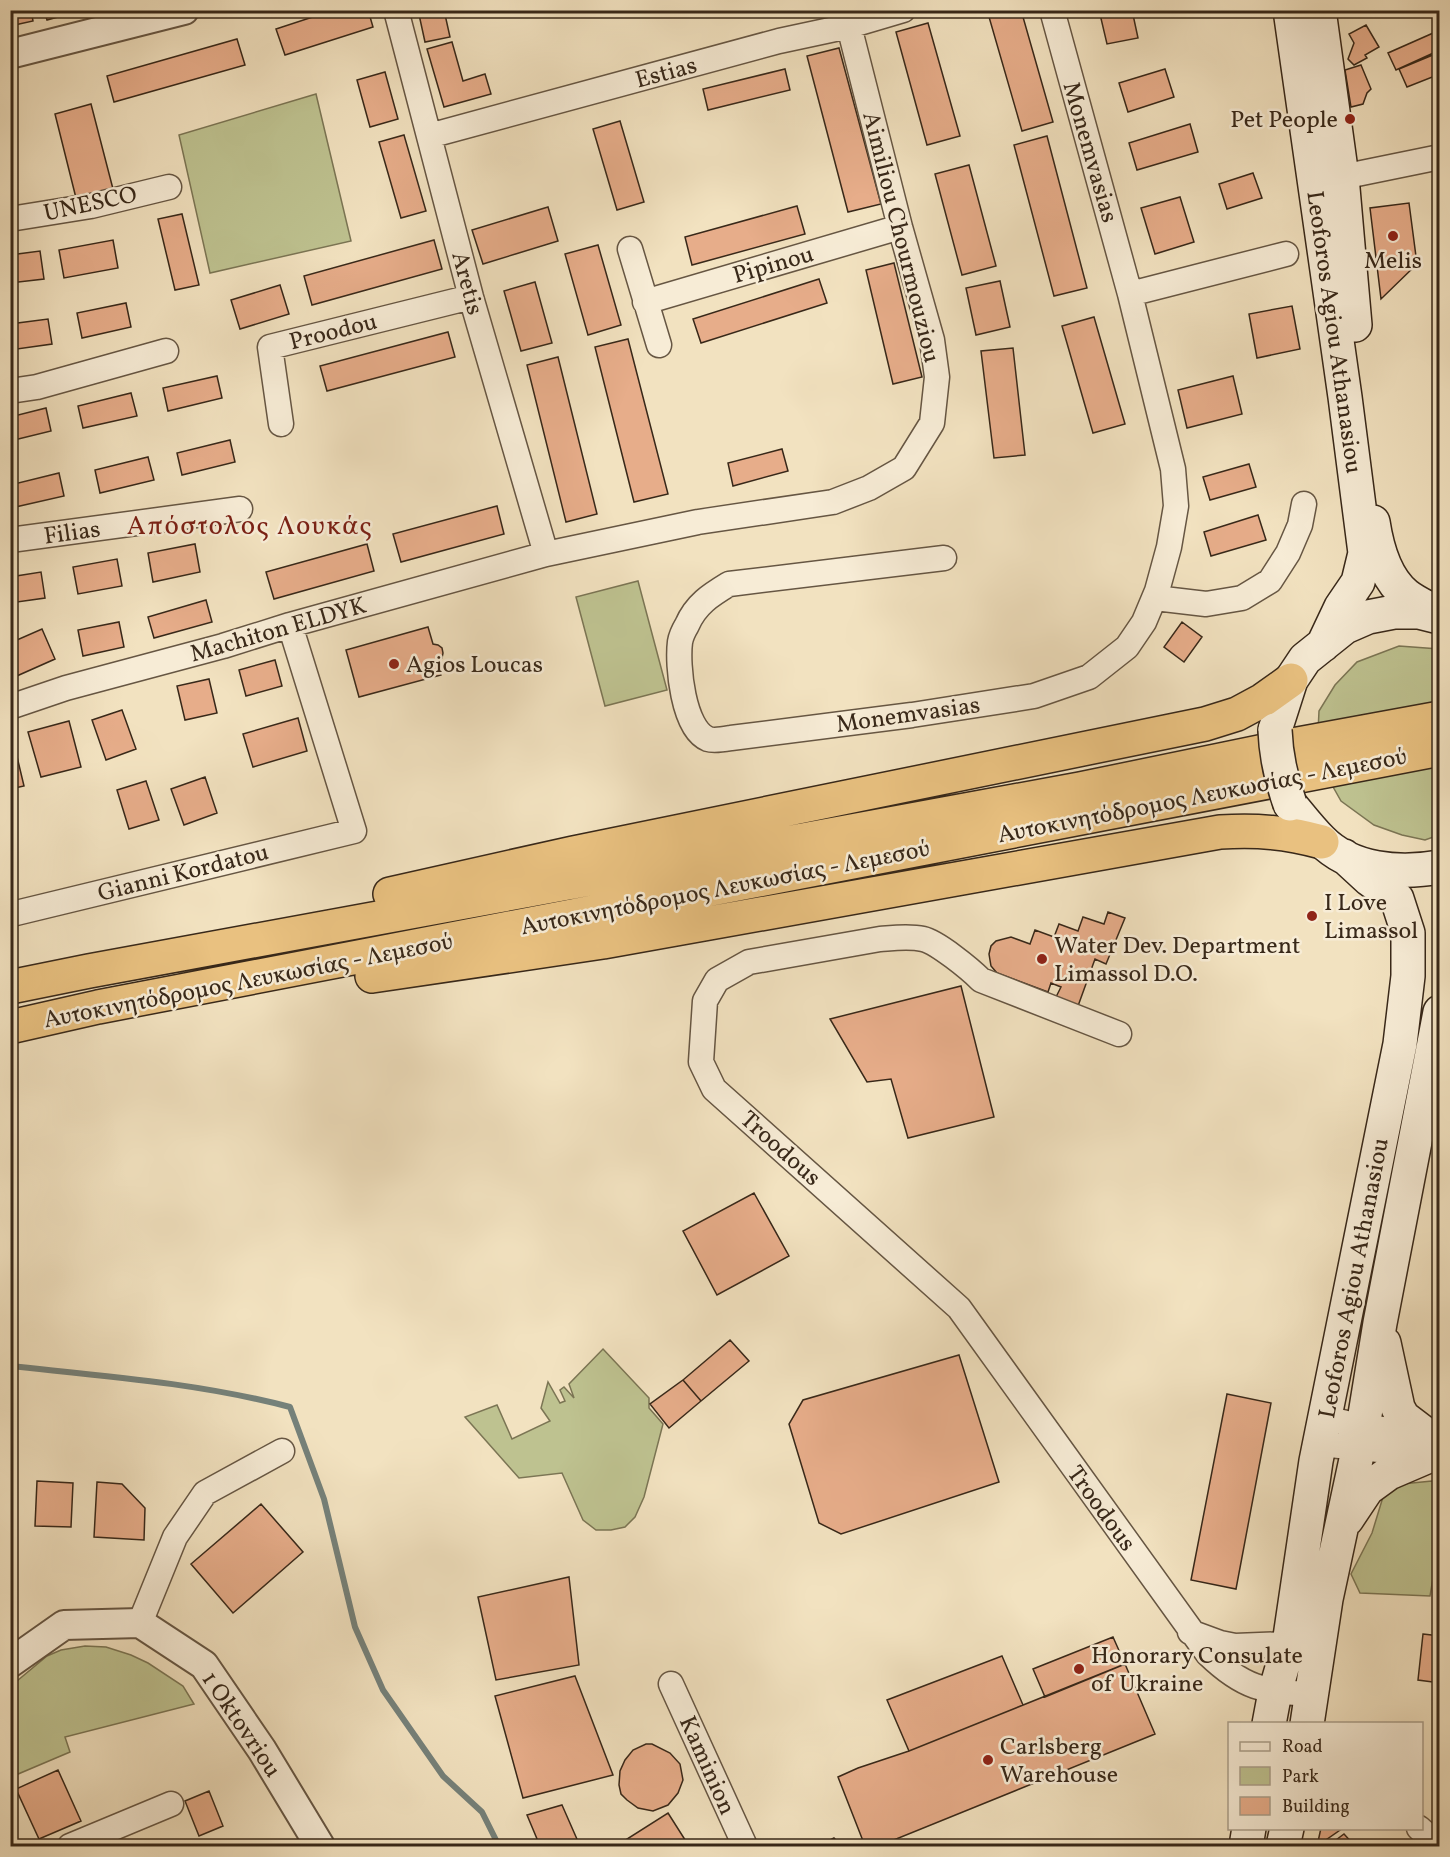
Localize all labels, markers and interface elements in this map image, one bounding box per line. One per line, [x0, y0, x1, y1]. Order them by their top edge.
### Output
street label: Estias [632, 49, 701, 98]
street label: Monemvasias [1053, 78, 1125, 227]
place label: Pet People [1230, 104, 1338, 138]
street label: Aimiliou Chourmouziou [852, 108, 948, 367]
marker: Pet People [1343, 112, 1357, 126]
street label: UNESCO [41, 179, 140, 231]
street label: Leoforos Agiou Athanasiou [1296, 189, 1370, 476]
marker: Melis [1386, 229, 1400, 243]
street label: Pipinou [729, 238, 818, 294]
place label: Melis [1364, 245, 1422, 279]
street label: Aretis [441, 248, 491, 319]
street label: Proodou [286, 306, 381, 360]
district label: Απόστολος Λουκάς [127, 508, 373, 546]
street label: Filias [42, 513, 103, 555]
street label: Machiton ELDYK [186, 589, 371, 672]
place label: Agios Loucas [406, 649, 543, 683]
marker: Agios Loucas [387, 657, 401, 671]
street label: Monemvasias [834, 689, 982, 743]
street label: Αυτοκινητόδρομος Λευκωσίας - Λεμεσού [995, 741, 1410, 853]
street label: Αυτοκινητόδρομος Λευκωσίας - Λεμεσού [518, 833, 933, 945]
street label: Gianni Kordatou [94, 836, 273, 912]
place label: I Love Limassol [1324, 887, 1418, 949]
marker: I Love Limassol [1305, 909, 1319, 923]
street label: Αυτοκινητόδρομος Λευκωσίας - Λεμεσού [41, 926, 456, 1038]
place label: Water Dev. Department Limassol D.O. [1054, 930, 1300, 992]
marker: Water Dev. Department Limassol D.O. [1035, 952, 1049, 966]
street label: Troodous [732, 1104, 828, 1195]
street label: Leoforos Agiou Athanasiou [1311, 1135, 1399, 1422]
street label: Troodous [1058, 1459, 1143, 1559]
place label: Honorary Consulate of Ukraine [1091, 1640, 1303, 1702]
marker: Honorary Consulate of Ukraine [1072, 1662, 1086, 1676]
street label: 1 Oktovriou [192, 1665, 288, 1785]
street label: Kaminion [669, 1711, 743, 1821]
legend [1228, 1722, 1423, 1830]
place label: Carlsberg Warehouse [1000, 1731, 1118, 1793]
text: Road [1282, 1735, 1323, 1760]
marker: Carlsberg Warehouse [981, 1753, 995, 1767]
text: Park [1282, 1765, 1319, 1790]
text: Building [1282, 1795, 1350, 1820]

